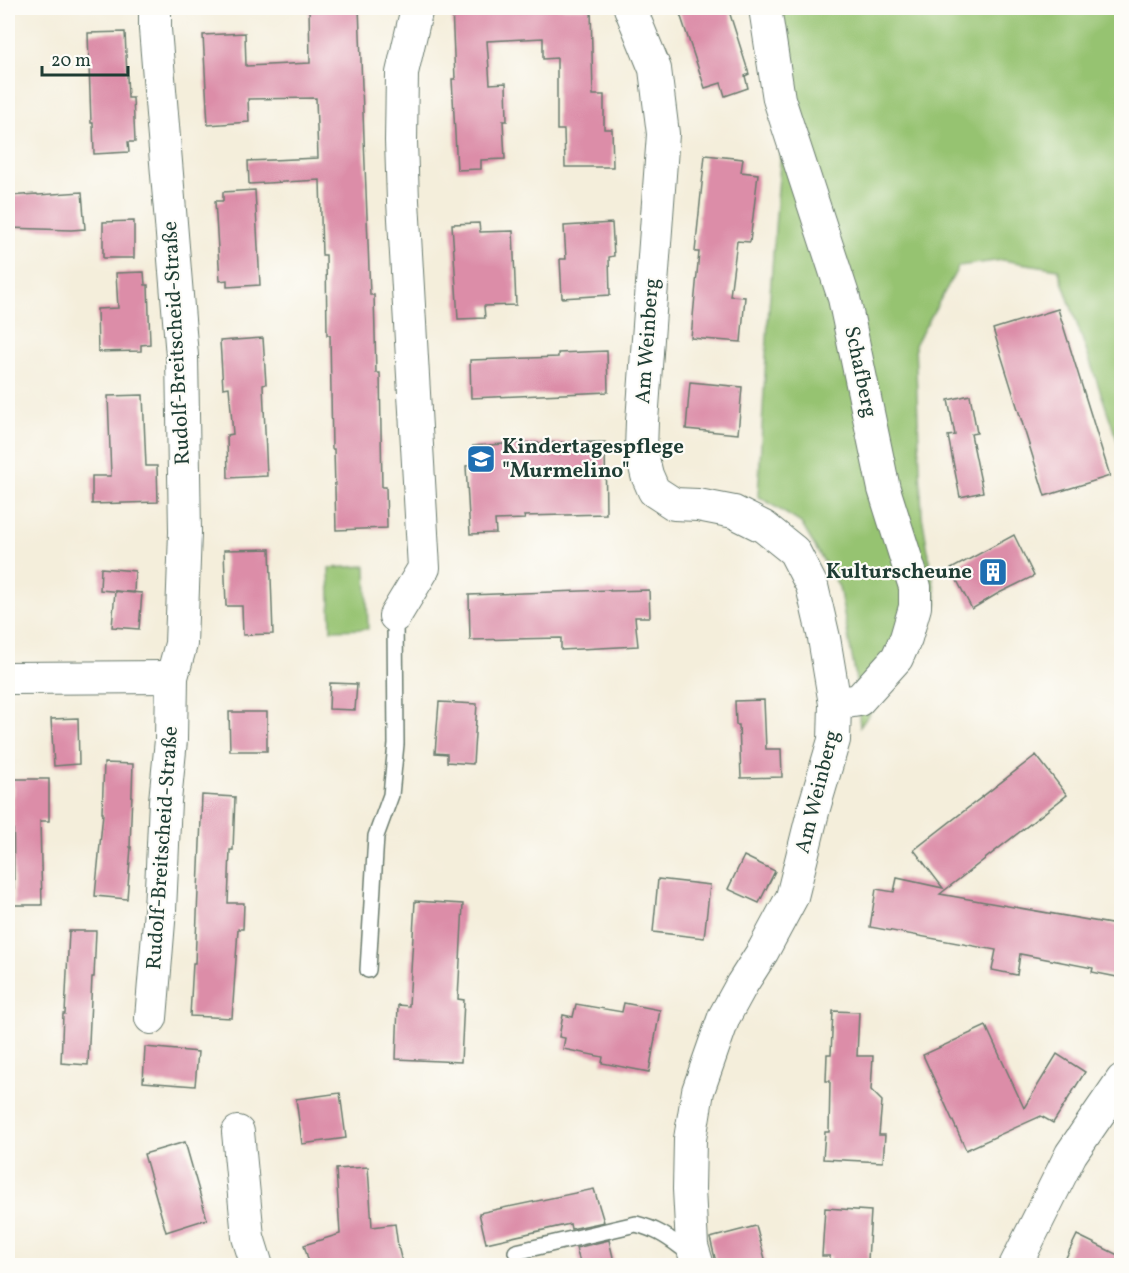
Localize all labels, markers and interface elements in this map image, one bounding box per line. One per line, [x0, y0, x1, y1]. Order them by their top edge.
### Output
scale bar [42, 39, 128, 77]
text: 20 m [51, 49, 91, 74]
street label: Rudolf-Breitscheid-Straße [156, 220, 198, 466]
street label: Am Weinberg [629, 277, 667, 405]
street label: Schafberg [836, 324, 884, 420]
place label: Kindertagespflege "Murmelino" [502, 433, 684, 486]
school or university icon: Kindertagespflege "Murmelino" [465, 443, 497, 475]
building icon: Kulturscheune [977, 556, 1009, 588]
place label: Kulturscheune [826, 558, 972, 587]
street label: Rudolf-Breitscheid-Straße [140, 725, 186, 971]
street label: Am Weinberg [789, 727, 847, 857]

